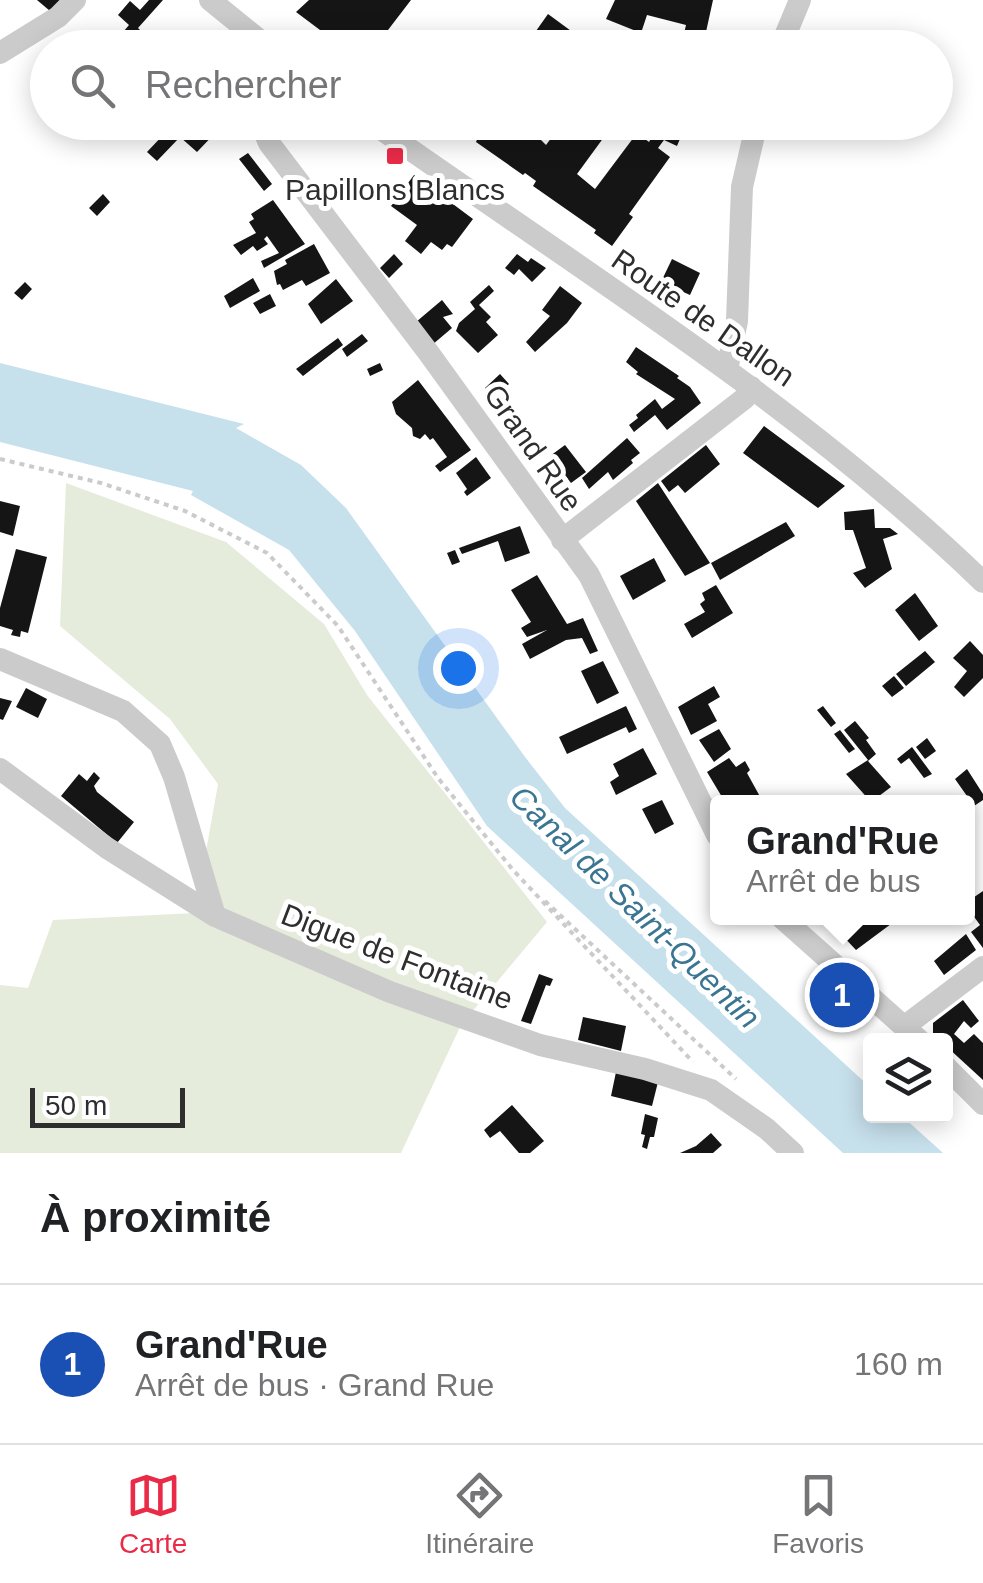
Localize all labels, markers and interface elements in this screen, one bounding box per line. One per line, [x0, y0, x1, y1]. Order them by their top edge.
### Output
search box [30, 30, 953, 140]
icon: search [65, 58, 120, 113]
text: Rechercher [145, 64, 341, 106]
marker: Papillons Blancs [384, 145, 406, 167]
place label: Papillons Blancs [285, 173, 505, 206]
street label: Route de Dallon [606, 242, 801, 393]
street label: Grand Rue [478, 378, 589, 517]
your location [433, 643, 484, 694]
water label: Canal de Saint-Quentin [503, 779, 767, 1035]
popup [710, 795, 975, 925]
text: Grand'Rue [746, 820, 939, 862]
text: Arrêt de bus [746, 863, 920, 899]
street label: Digue de Fontaine [277, 897, 518, 1016]
pin: 1 [810, 958, 874, 1032]
map controls [863, 1033, 953, 1123]
button: layers [863, 1033, 953, 1123]
scale bar [30, 1083, 185, 1128]
text: 50 m [45, 1090, 107, 1121]
text: À proximité [40, 1194, 271, 1241]
text: Grand'Rue [135, 1324, 328, 1366]
text: 1 [64, 1346, 81, 1382]
text: 160 m [854, 1346, 943, 1382]
text: Arrêt de bus · Grand Rue [135, 1367, 494, 1403]
tab: Carte [119, 1468, 187, 1560]
tab: Itinéraire [425, 1468, 534, 1560]
tab: Favoris [772, 1468, 864, 1560]

